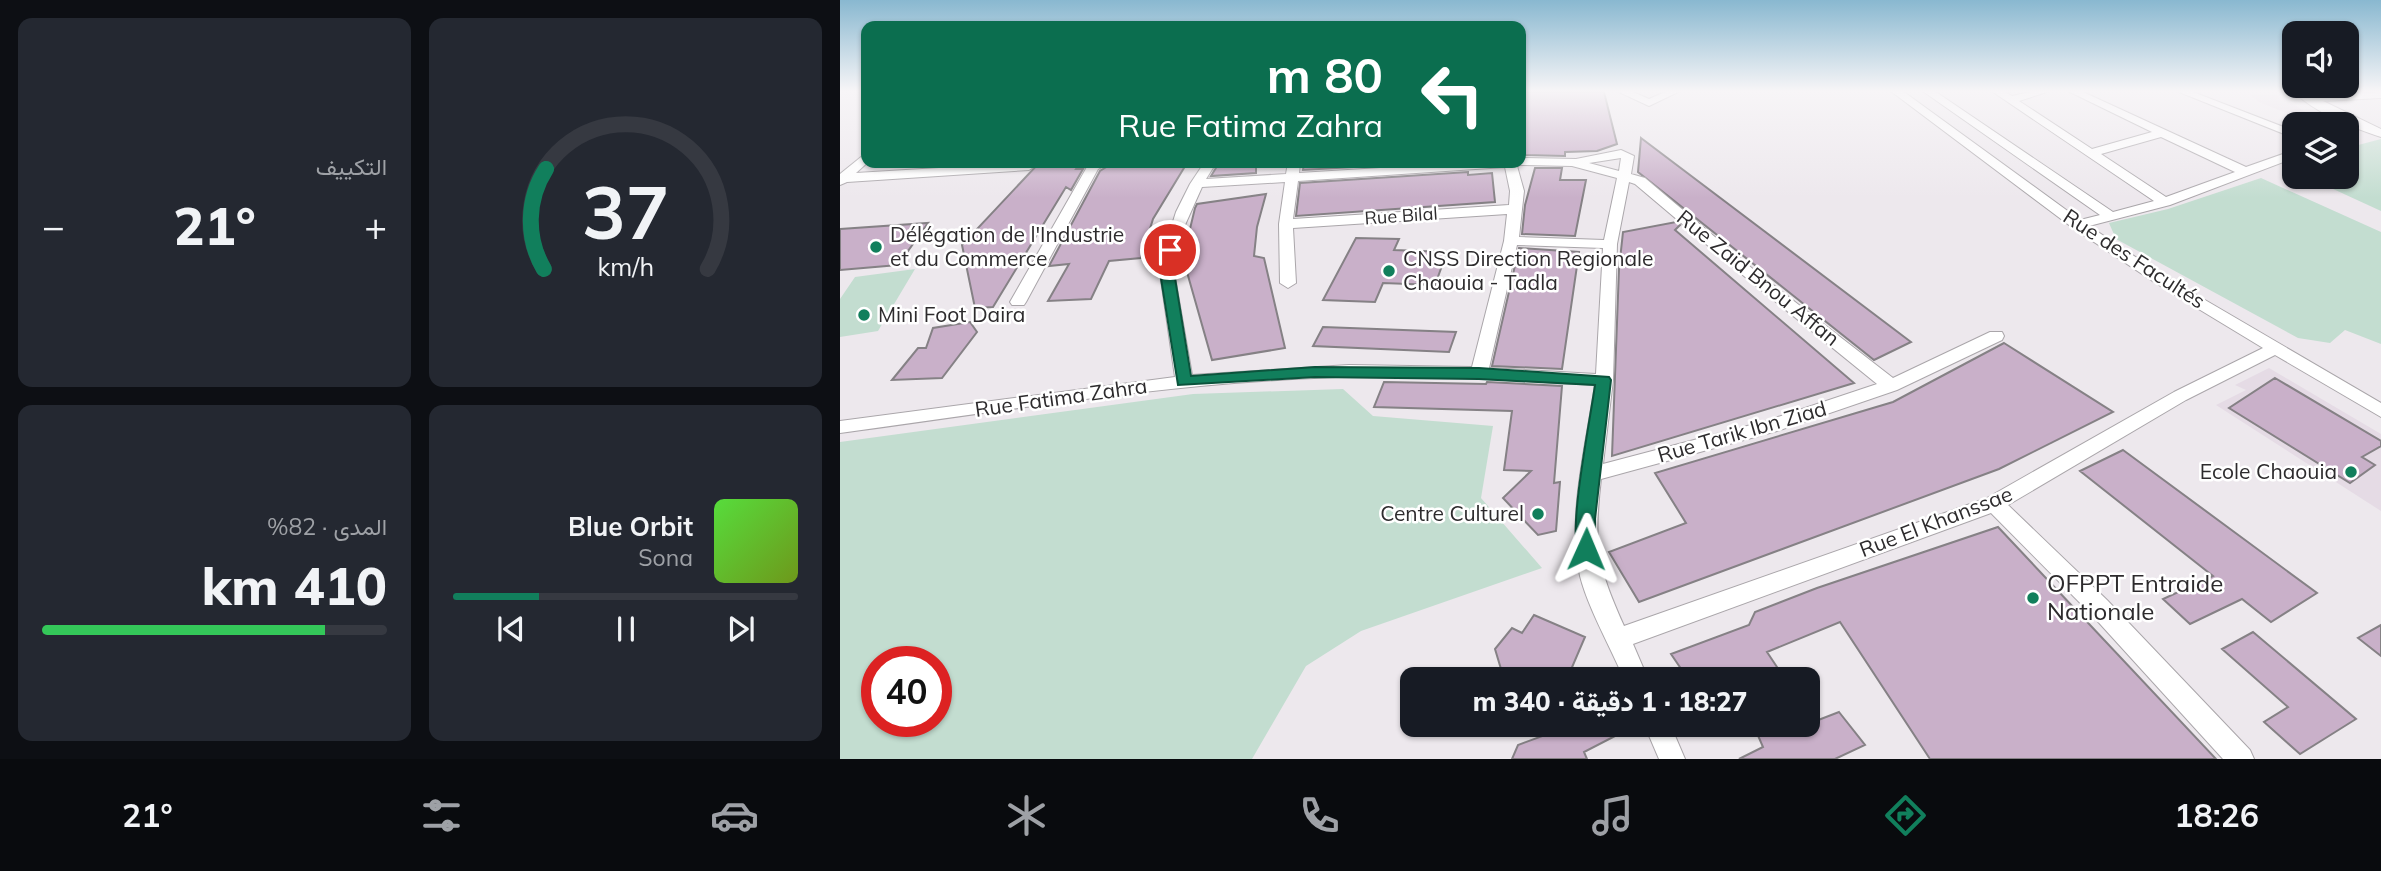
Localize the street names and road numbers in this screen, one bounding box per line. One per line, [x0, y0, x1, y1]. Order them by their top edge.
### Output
street label: Rue Bilal [1364, 201, 1438, 230]
street label: Rue des Facultés [2059, 203, 2210, 314]
street label: Rue Zaid Bnou Affan [1672, 204, 1845, 351]
street label: Rue Fatima Zahra [973, 372, 1149, 422]
street label: Rue Tarik Ibn Ziad [1654, 394, 1829, 468]
street label: Rue El Khanssae [1855, 480, 2016, 562]

